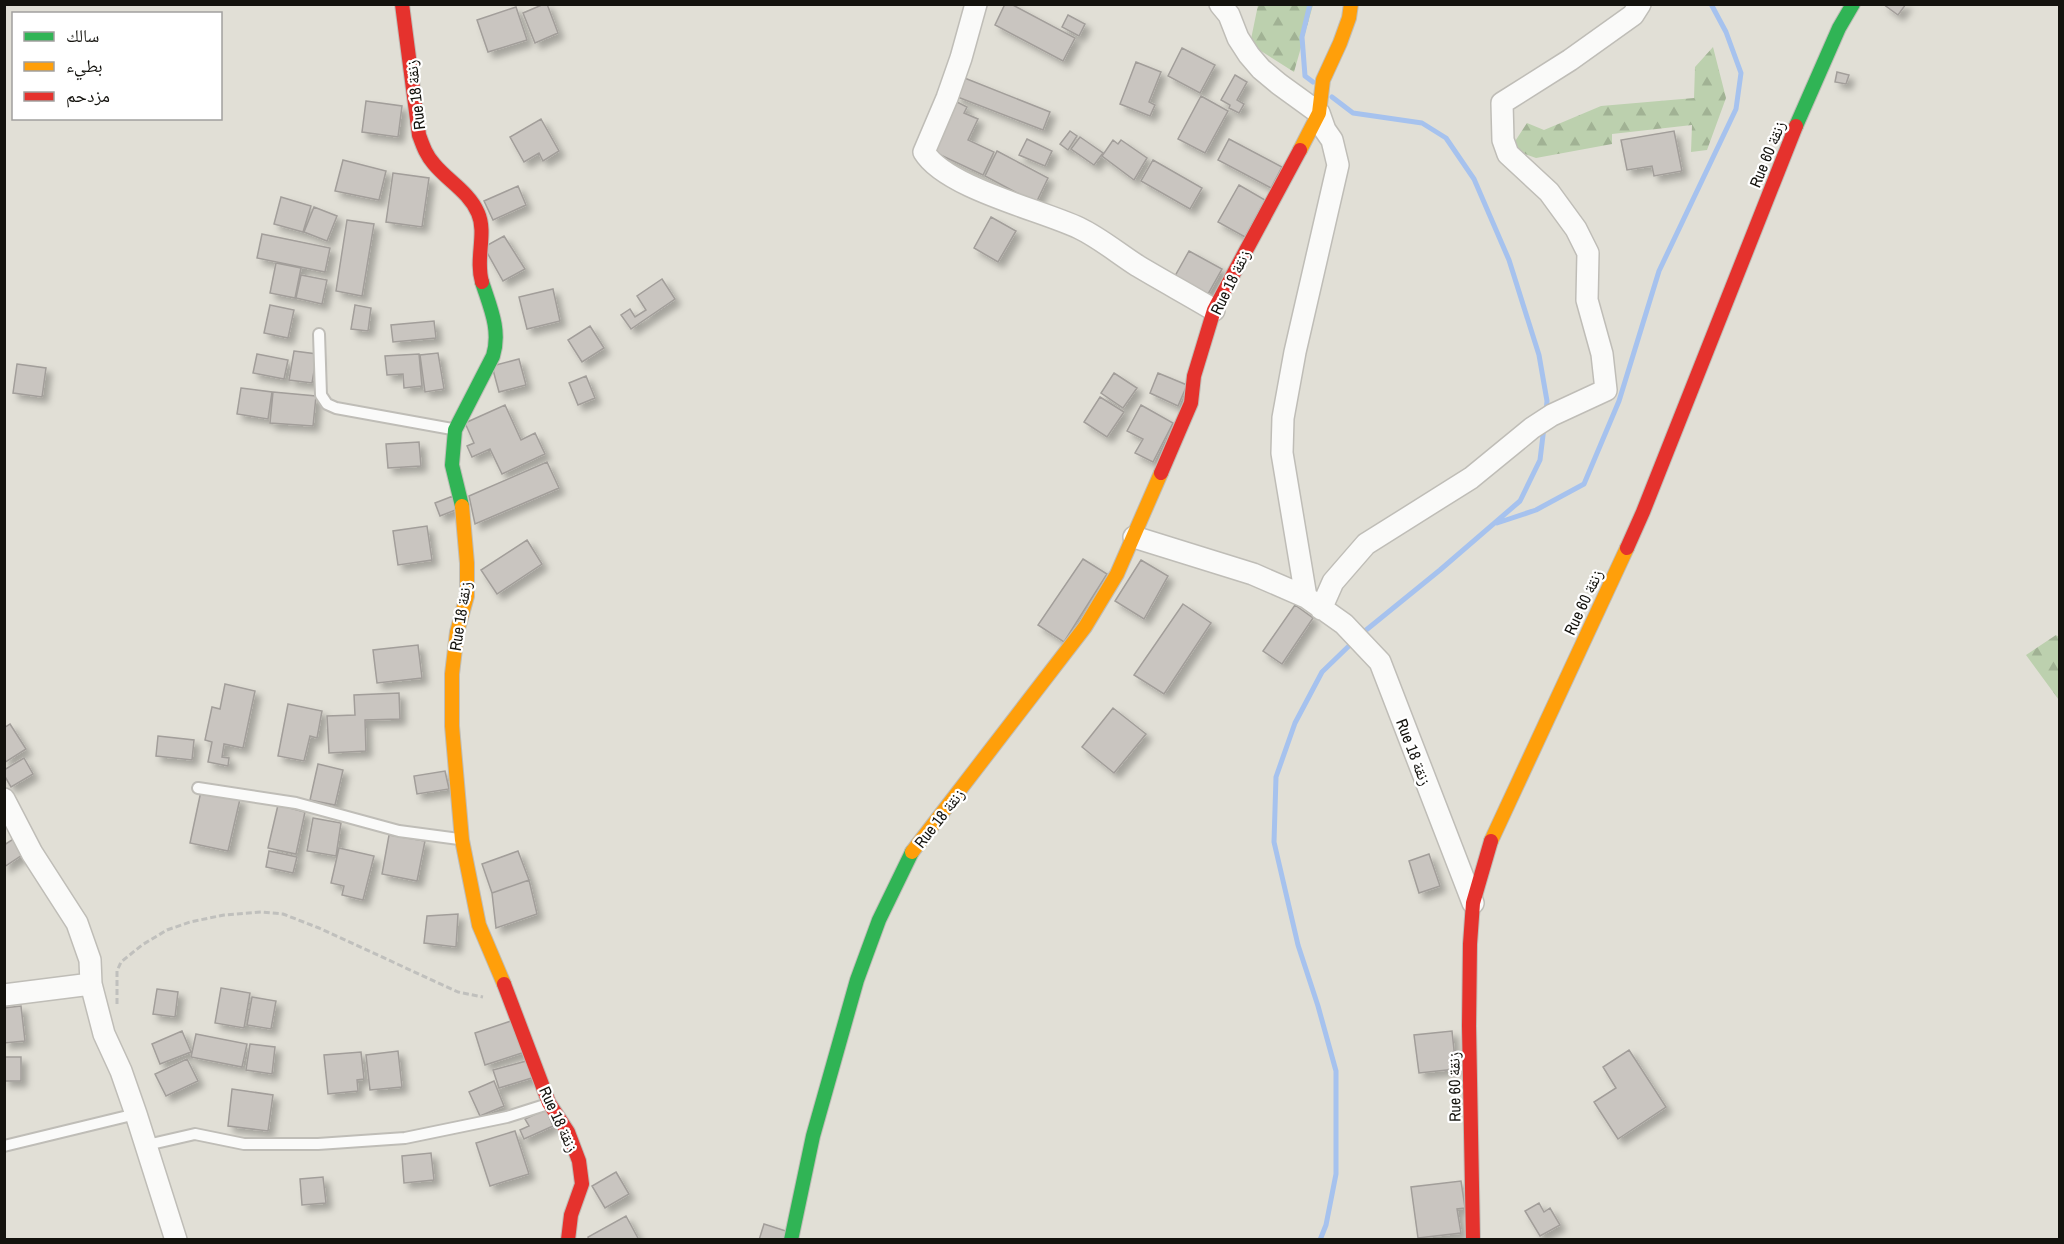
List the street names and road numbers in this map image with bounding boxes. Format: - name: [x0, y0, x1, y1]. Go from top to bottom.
- street label: Rue 18 زنقة: [400, 59, 430, 131]
- street label: Rue 60 زنقة: [1744, 117, 1790, 191]
- street label: Rue 18 زنقة: [1205, 246, 1255, 318]
- street label: Rue 60 زنقة: [1558, 566, 1608, 638]
- street label: Rue 18 زنقة: [444, 580, 476, 652]
- street label: Rue 18 زنقة: [1391, 715, 1437, 789]
- street label: Rue 18 زنقة: [909, 784, 969, 852]
- street label: Rue 60 زنقة: [1442, 1052, 1466, 1122]
- street label: Rue 18 زنقة: [534, 1083, 584, 1155]

